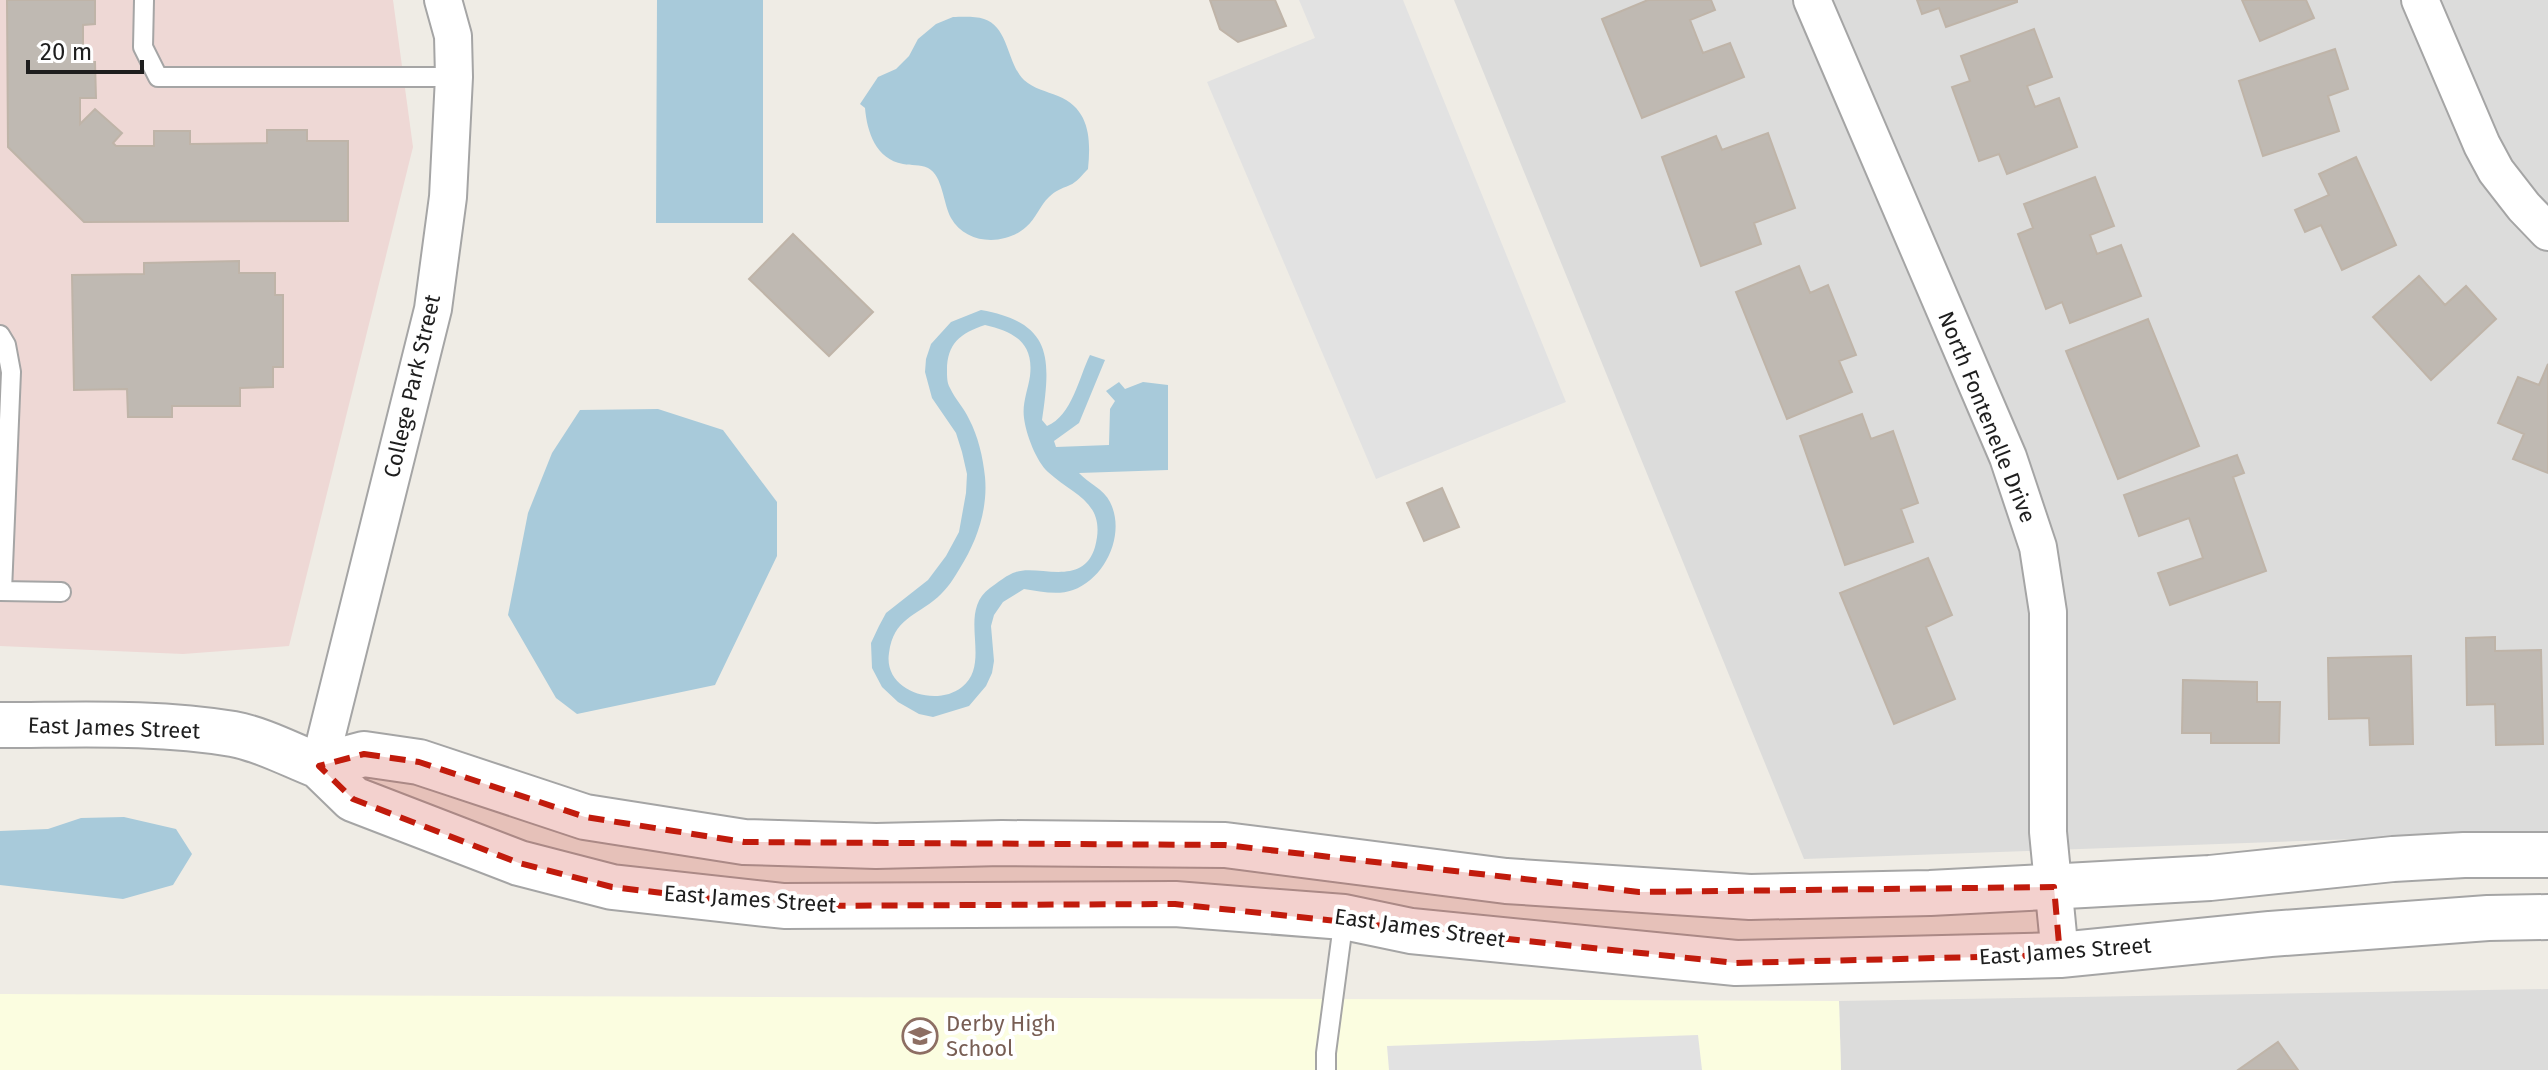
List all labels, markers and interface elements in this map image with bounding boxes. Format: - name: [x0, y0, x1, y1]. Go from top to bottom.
- scale bar: [28, 24, 142, 74]
- text: 20 m: [40, 38, 92, 66]
- street label: College Park Street: [378, 292, 446, 480]
- street label: North Fontenelle Drive: [1932, 307, 2042, 527]
- street label: East James Street: [27, 711, 201, 745]
- street label: East James Street: [663, 880, 837, 918]
- street label: East James Street: [1333, 903, 1507, 953]
- street label: East James Street: [1978, 932, 2152, 970]
- place label: Derby High School: [946, 1010, 1056, 1062]
- school or university icon: Derby High School: [901, 1017, 939, 1055]

